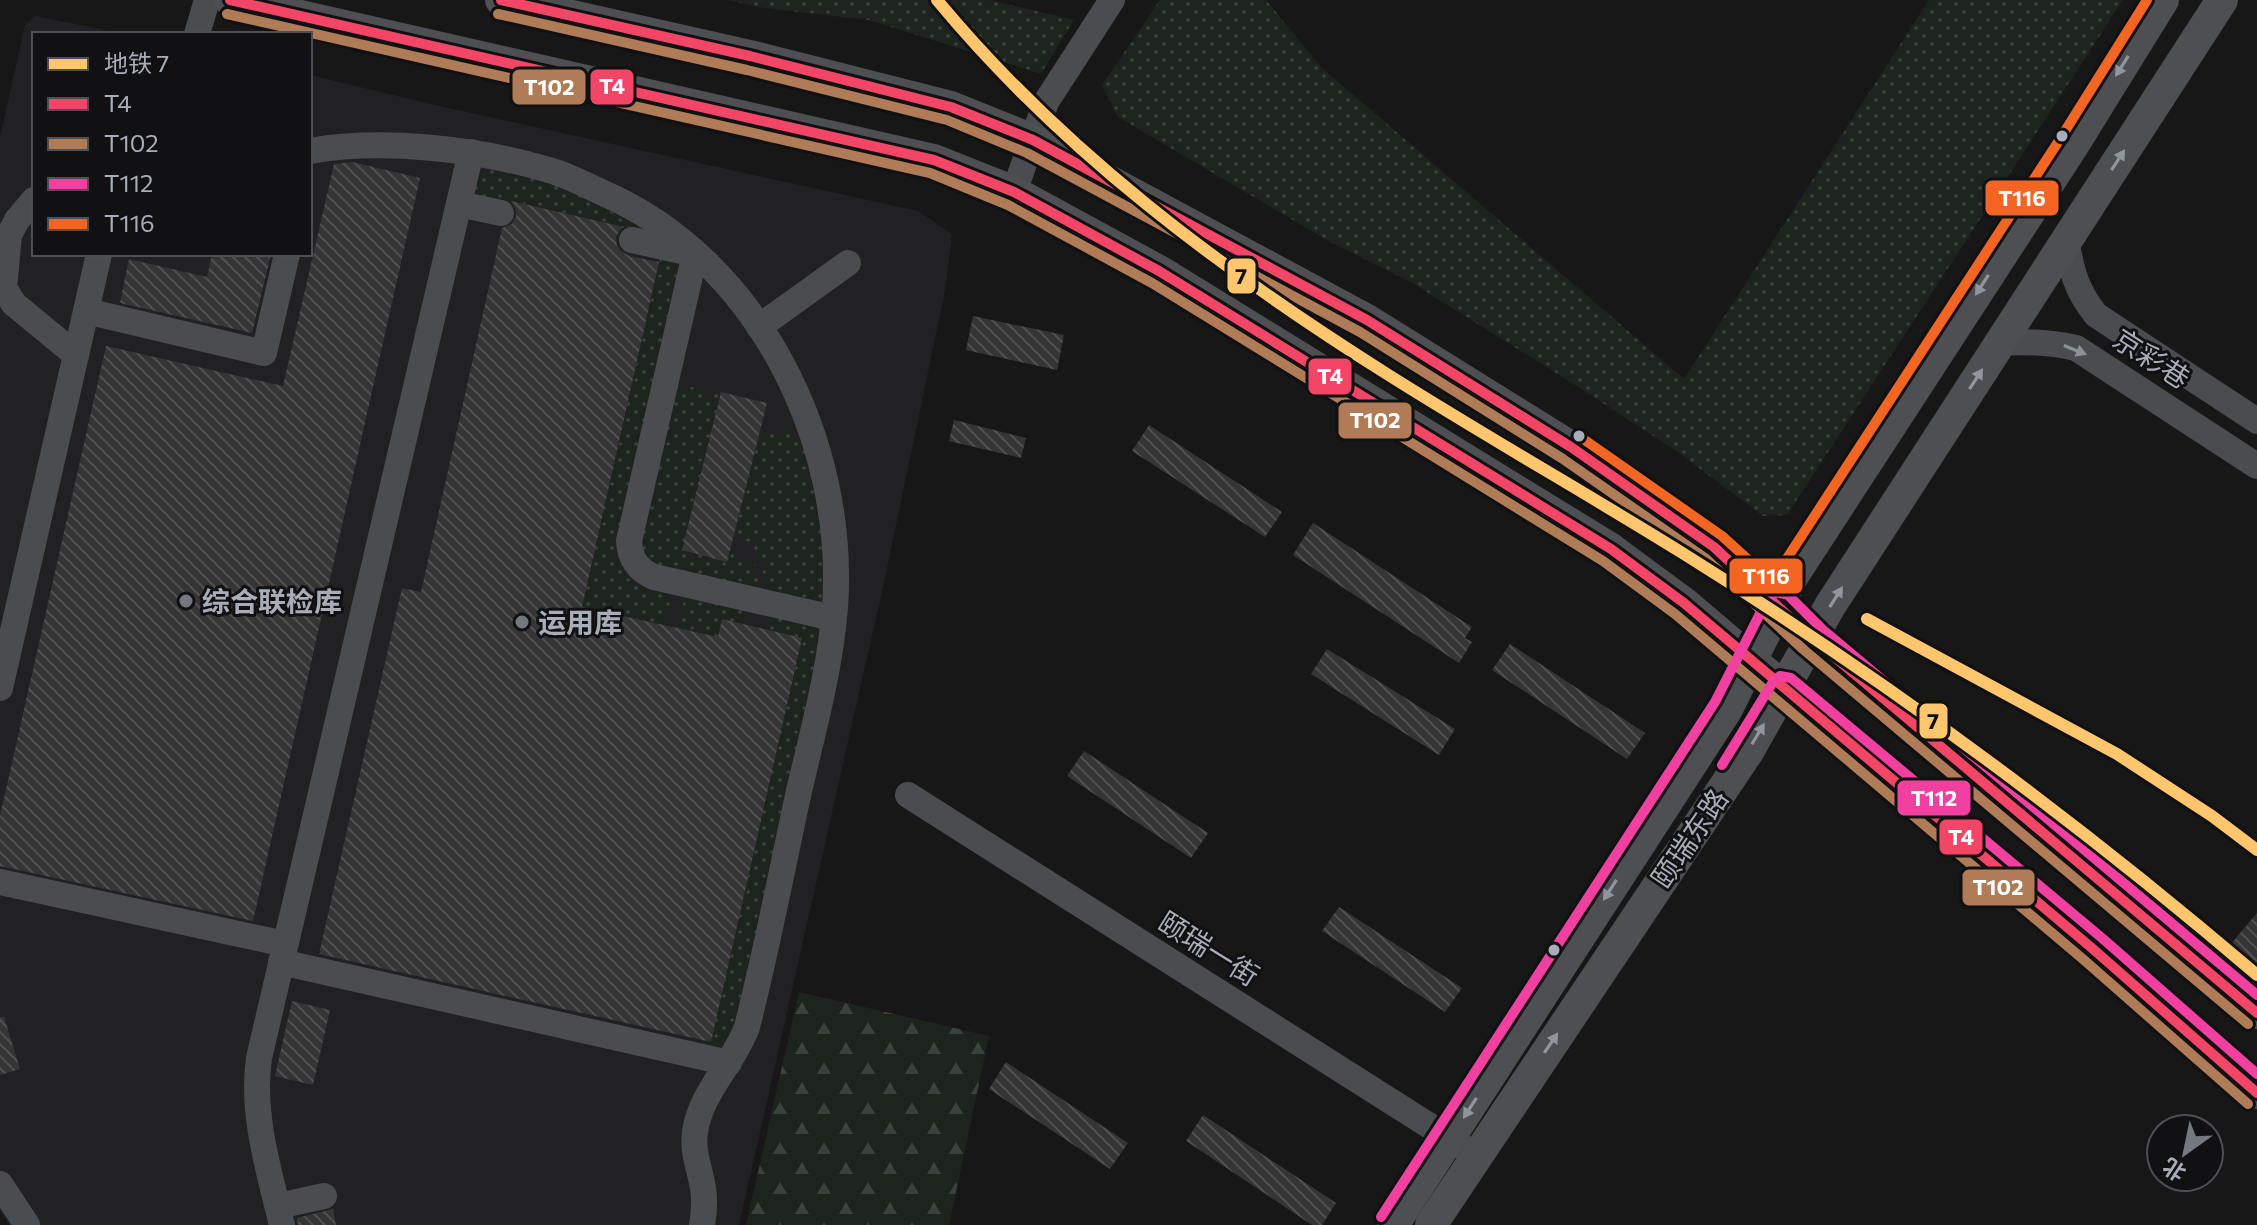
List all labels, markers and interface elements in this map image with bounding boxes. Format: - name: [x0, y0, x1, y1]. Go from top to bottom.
- legend: [32, 32, 312, 256]
- text: 地铁 7: [104, 48, 169, 77]
- one-way arrow: [2116, 55, 2130, 77]
- line badge: T102: [511, 68, 587, 106]
- line badge: T4: [589, 68, 635, 106]
- text: T4: [599, 72, 625, 99]
- text: T102: [523, 73, 575, 100]
- text: T4: [104, 88, 132, 117]
- text: T102: [104, 128, 159, 157]
- unlabelled marker: [2054, 128, 2070, 144]
- one-way arrow: [2110, 150, 2125, 171]
- text: T112: [104, 168, 153, 197]
- line badge: T116: [1984, 179, 2060, 217]
- text: T116: [1998, 184, 2046, 211]
- text: T116: [104, 208, 154, 237]
- line badge: 7: [1226, 257, 1257, 295]
- text: 7: [1235, 262, 1247, 289]
- one-way arrow: [1975, 274, 1990, 296]
- street label: 京彩巷: [2108, 321, 2196, 395]
- one-way arrow: [2064, 344, 2088, 357]
- line badge: T4: [1307, 357, 1353, 396]
- text: T4: [1317, 362, 1343, 389]
- one-way arrow: [1969, 368, 1984, 389]
- line badge: T102: [1337, 401, 1413, 440]
- text: T102: [1349, 406, 1401, 433]
- unlabelled marker: [1571, 428, 1587, 444]
- line badge: T116: [1728, 557, 1804, 595]
- text: T116: [1742, 562, 1790, 589]
- place label: 综合联检库: [202, 584, 342, 618]
- one-way arrow: [1829, 586, 1843, 608]
- marker: 综合联检库: [177, 592, 195, 610]
- place label: 运用库: [538, 605, 622, 639]
- marker: 运用库: [513, 613, 531, 631]
- line badge: 7: [1918, 702, 1949, 740]
- text: 7: [1927, 707, 1939, 734]
- one-way arrow: [1751, 723, 1765, 745]
- line badge: T112: [1896, 779, 1972, 817]
- street label: 颐瑞东路: [1644, 782, 1734, 894]
- text: T112: [1911, 784, 1957, 811]
- line badge: T4: [1938, 818, 1984, 856]
- text: T4: [1948, 823, 1974, 850]
- line badge: T102: [1961, 868, 2036, 907]
- text: T102: [1972, 873, 2024, 900]
- one-way arrow: [1603, 879, 1618, 900]
- street label: 颐瑞一街: [1152, 904, 1266, 992]
- unlabelled marker: [1546, 942, 1562, 958]
- one-way arrow: [1544, 1033, 1559, 1054]
- one-way arrow: [1462, 1098, 1477, 1119]
- north arrow: [2145, 1113, 2225, 1193]
- text: 北: [2157, 1153, 2190, 1188]

